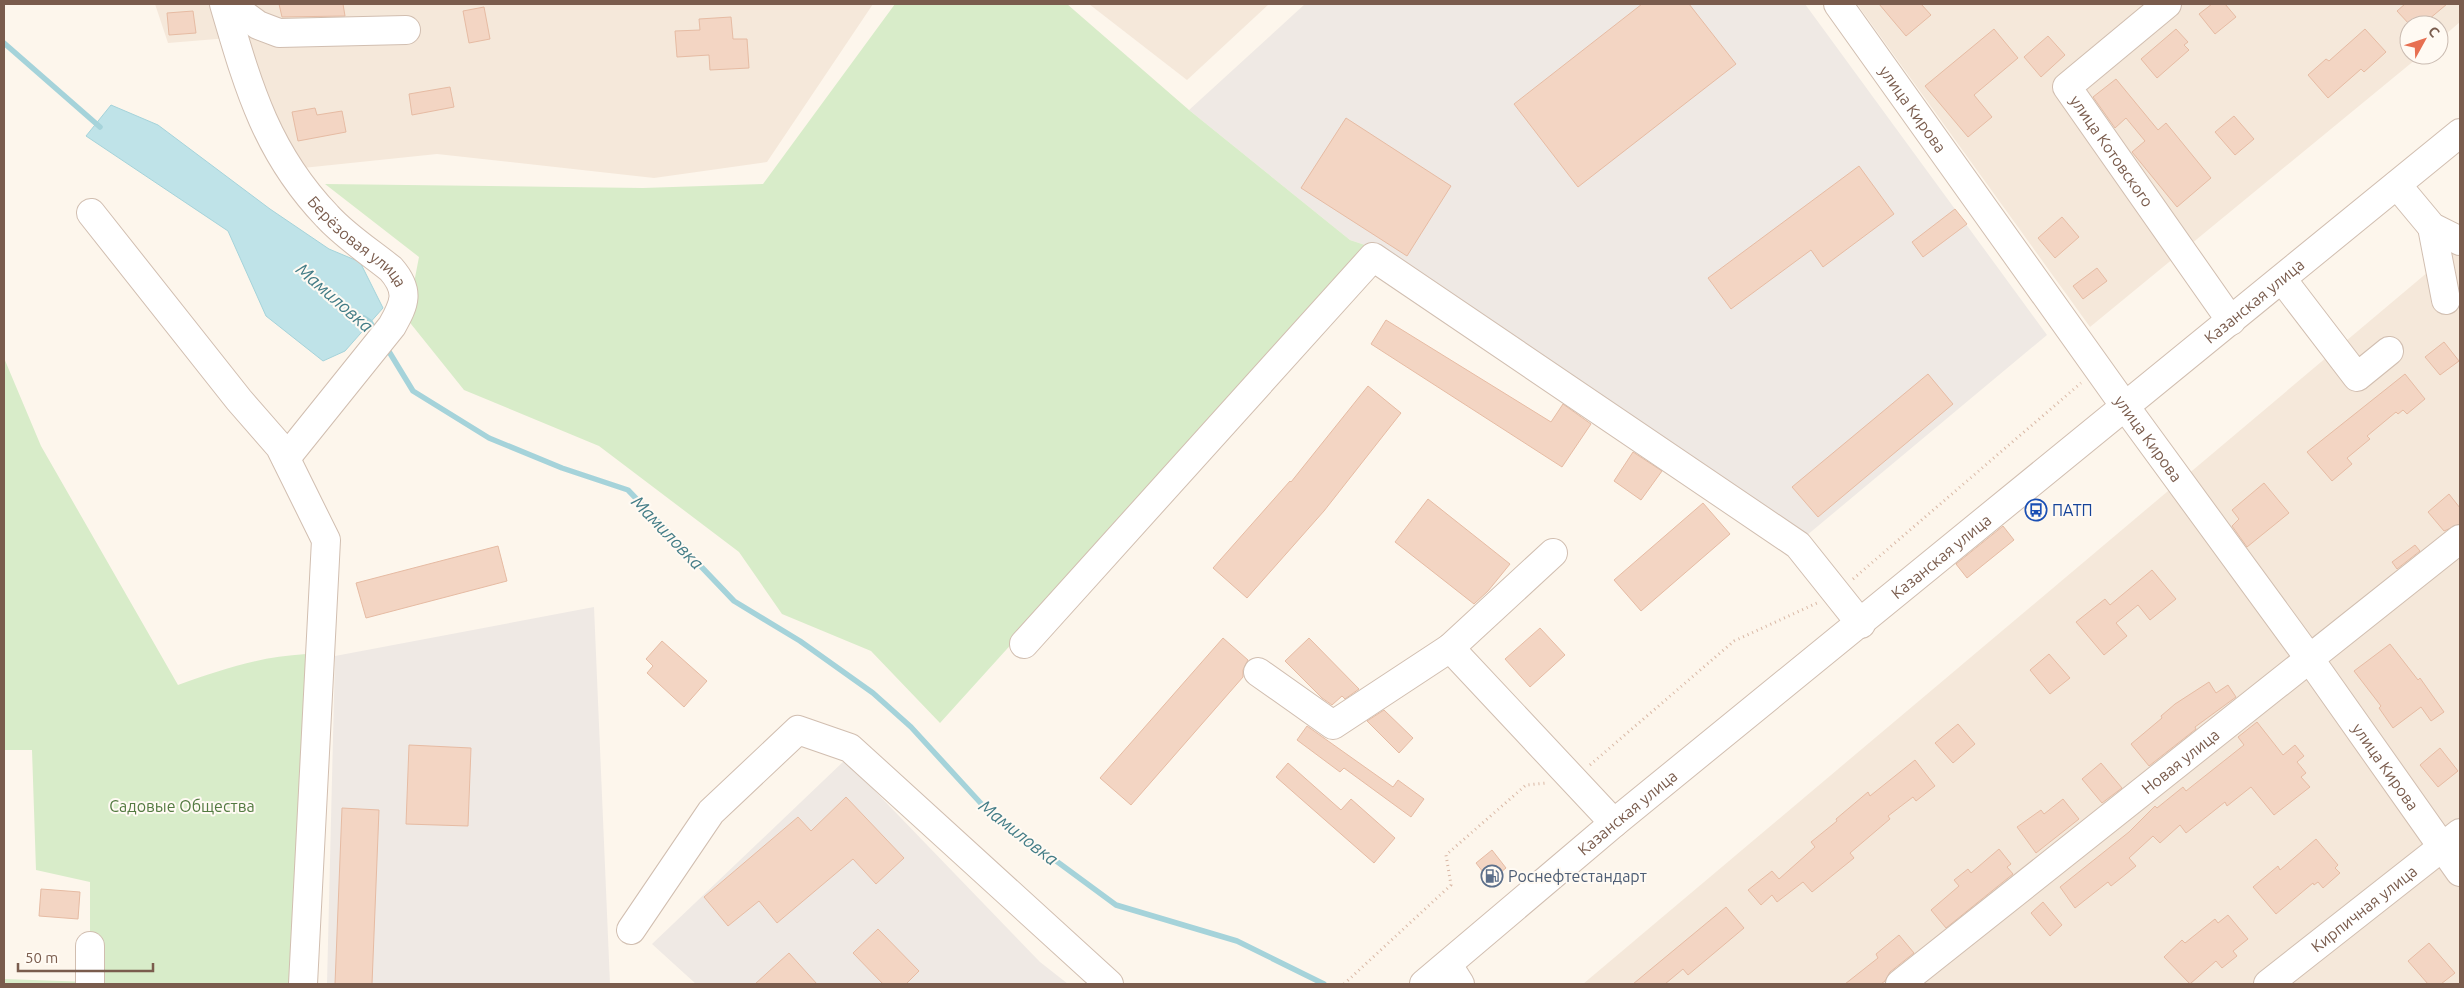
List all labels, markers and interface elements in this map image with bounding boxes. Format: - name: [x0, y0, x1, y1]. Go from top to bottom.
- north arrow: [2399, 15, 2449, 65]
- text: С: [2425, 23, 2443, 40]
- street label: улица Кирова: [1876, 62, 1950, 156]
- street label: улица Котовского: [2066, 92, 2157, 210]
- street label: Берёзовая улица: [304, 192, 410, 290]
- street label: Казанская улица: [2201, 255, 2308, 347]
- water label: Мамиловка: [293, 258, 377, 336]
- street label: улица Кирова: [2111, 392, 2186, 485]
- water label: Мамиловка: [628, 491, 708, 573]
- bus stop icon: ПАТП: [2024, 498, 2048, 522]
- place label: ПАТП: [2052, 501, 2093, 519]
- street label: Казанская улица: [1888, 510, 1994, 602]
- street label: улица Кирова: [2349, 720, 2423, 814]
- street label: Новая улица: [2138, 725, 2223, 797]
- street label: Казанская улица: [1574, 766, 1681, 859]
- water label: Мамиловка: [976, 795, 1063, 869]
- park label: Садовые Общества: [109, 797, 255, 815]
- street label: Кирпичная улица: [2307, 862, 2420, 956]
- fuel station icon: Роснефтестандарт: [1480, 864, 1504, 888]
- place label: Роснефтестандарт: [1508, 867, 1647, 885]
- scale bar: [18, 940, 152, 972]
- text: 50 m: [25, 949, 58, 966]

